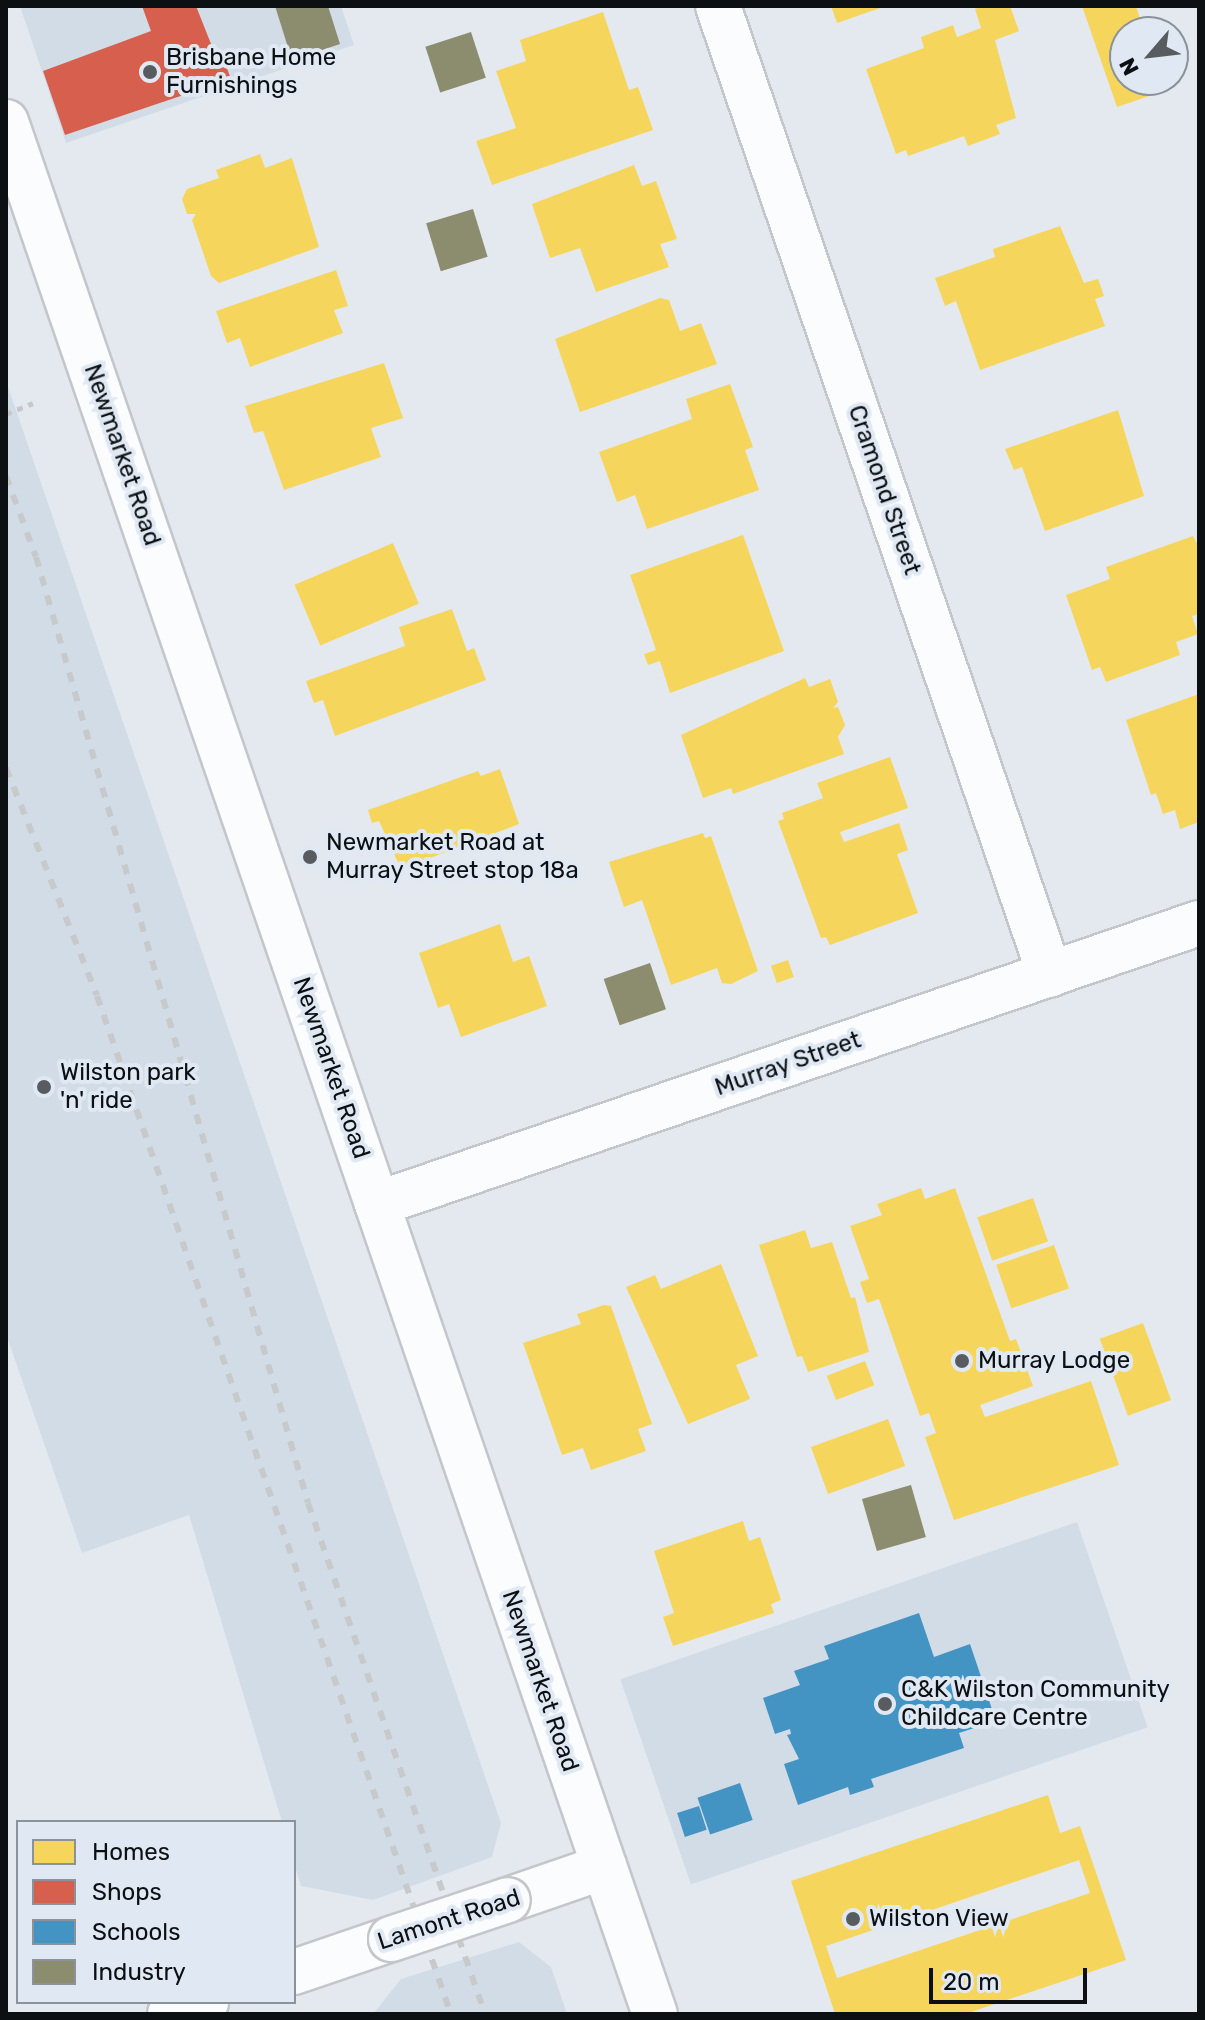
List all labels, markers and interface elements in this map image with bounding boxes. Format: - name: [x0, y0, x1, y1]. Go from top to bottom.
- north arrow: [1109, 16, 1189, 96]
- place label: Brisbane Home Furnishings: [166, 44, 336, 100]
- text: N: [1114, 53, 1145, 80]
- marker: Brisbane Home Furnishings: [141, 63, 159, 81]
- street label: Newmarket Road: [77, 360, 167, 550]
- street label: Cramond Street: [842, 401, 926, 579]
- place label: Newmarket Road at Murray Street stop 18a: [326, 829, 579, 885]
- marker: Newmarket Road at Murray Street stop 18a: [301, 848, 319, 866]
- street label: Newmarket Road: [286, 973, 376, 1163]
- street label: Murray Street: [711, 1025, 865, 1103]
- place label: Wilston park 'n' ride: [60, 1059, 196, 1115]
- marker: Wilston park 'n' ride: [35, 1078, 53, 1096]
- place label: Murray Lodge: [978, 1347, 1131, 1375]
- marker: Murray Lodge: [953, 1352, 971, 1370]
- street label: Newmarket Road: [495, 1586, 585, 1776]
- place label: C&K Wilston Community Childcare Centre: [901, 1676, 1170, 1732]
- marker: C&K Wilston Community Childcare Centre: [876, 1695, 894, 1713]
- legend: [16, 1820, 296, 2004]
- text: Homes: [92, 1838, 170, 1866]
- text: Shops: [92, 1878, 162, 1906]
- street label: Lamont Road: [374, 1883, 524, 1957]
- place label: Wilston View: [869, 1905, 1009, 1933]
- marker: Wilston View: [844, 1910, 862, 1928]
- text: Schools: [92, 1918, 180, 1946]
- scale bar: [933, 1952, 1091, 2002]
- text: Industry: [92, 1958, 186, 1986]
- text: 20 m: [943, 1968, 1000, 1996]

